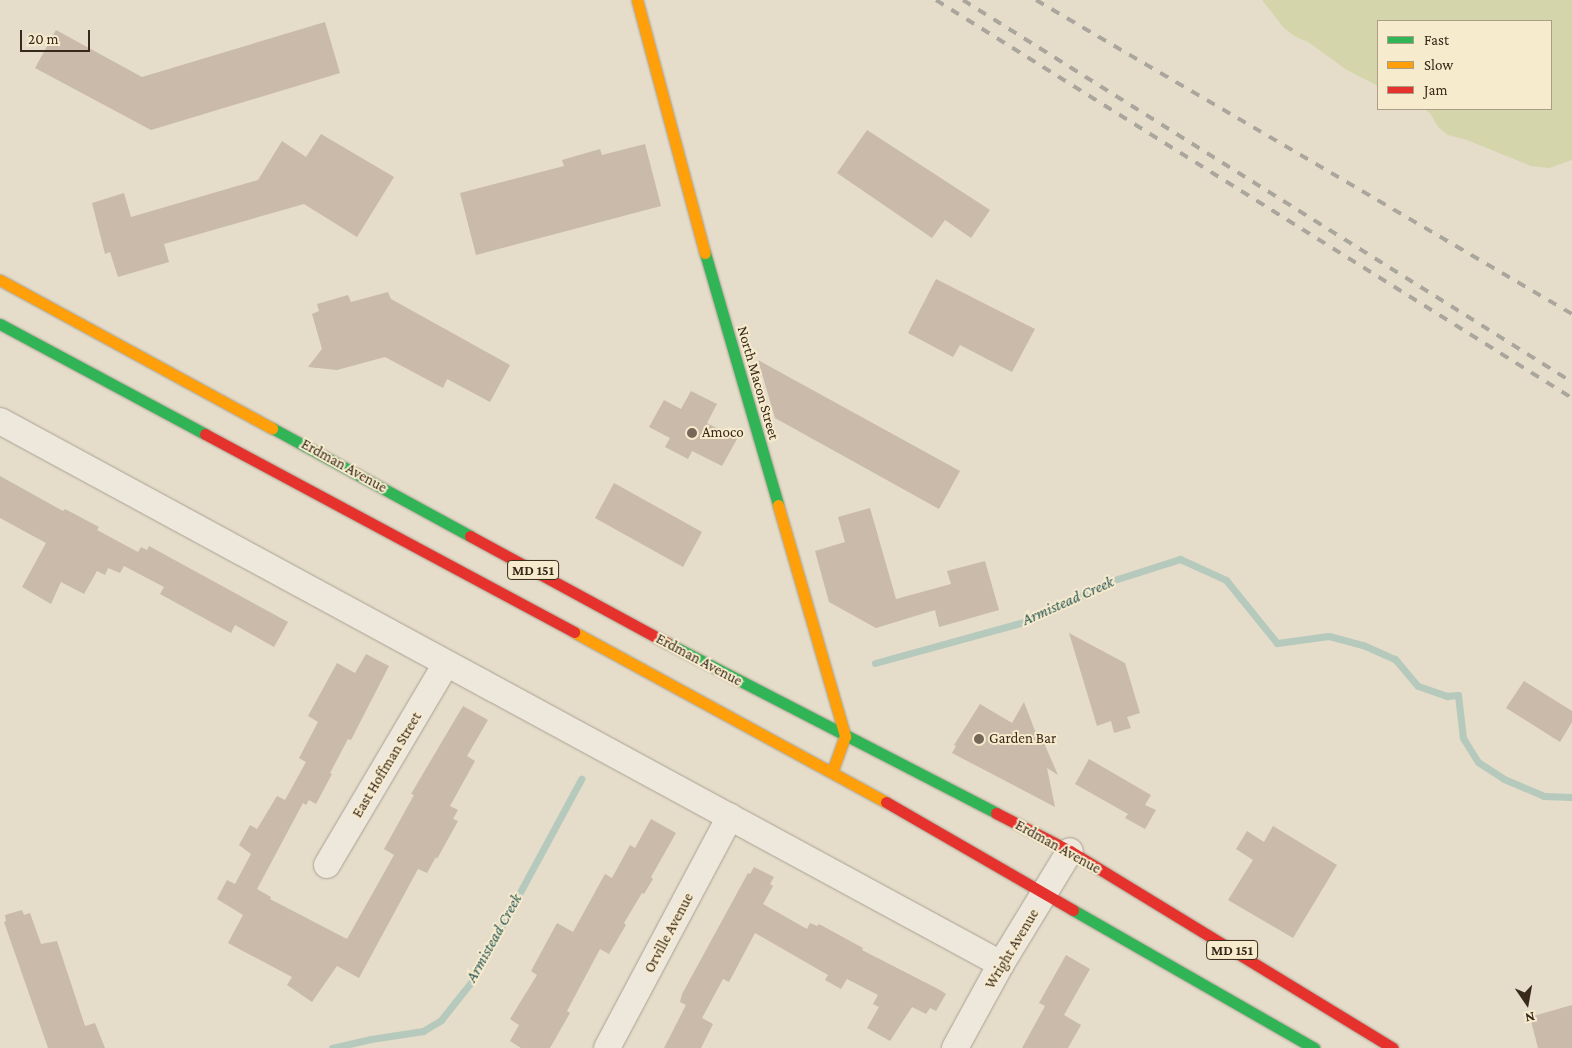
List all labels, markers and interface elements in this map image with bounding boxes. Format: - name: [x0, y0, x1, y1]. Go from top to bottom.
- scale bar: [22, 20, 92, 52]
- legend: [1377, 20, 1552, 110]
- text: 20 m: [28, 31, 59, 47]
- text: Fast: [1424, 32, 1449, 48]
- text: Slow: [1424, 57, 1453, 73]
- text: Jam: [1424, 82, 1447, 98]
- street label: North Macon Street: [733, 324, 783, 442]
- place label: Amoco: [702, 424, 744, 442]
- marker: Amoco: [686, 427, 698, 439]
- street label: Erdman Avenue: [298, 435, 390, 497]
- road number: MD 151: [507, 558, 559, 582]
- water label: Armistead Creek: [1019, 572, 1117, 630]
- street label: Erdman Avenue: [653, 630, 745, 690]
- street label: East Hoffman Street: [348, 709, 426, 821]
- place label: Garden Bar: [989, 730, 1056, 748]
- marker: Garden Bar: [973, 733, 985, 745]
- street label: Erdman Avenue: [1012, 816, 1104, 878]
- water label: Armistead Creek: [462, 890, 526, 986]
- street label: Orville Avenue: [640, 890, 698, 976]
- street label: Wright Avenue: [981, 906, 1043, 992]
- road number: MD 151: [1206, 938, 1258, 962]
- north arrow: [1502, 978, 1552, 1028]
- text: N: [1524, 1009, 1536, 1026]

